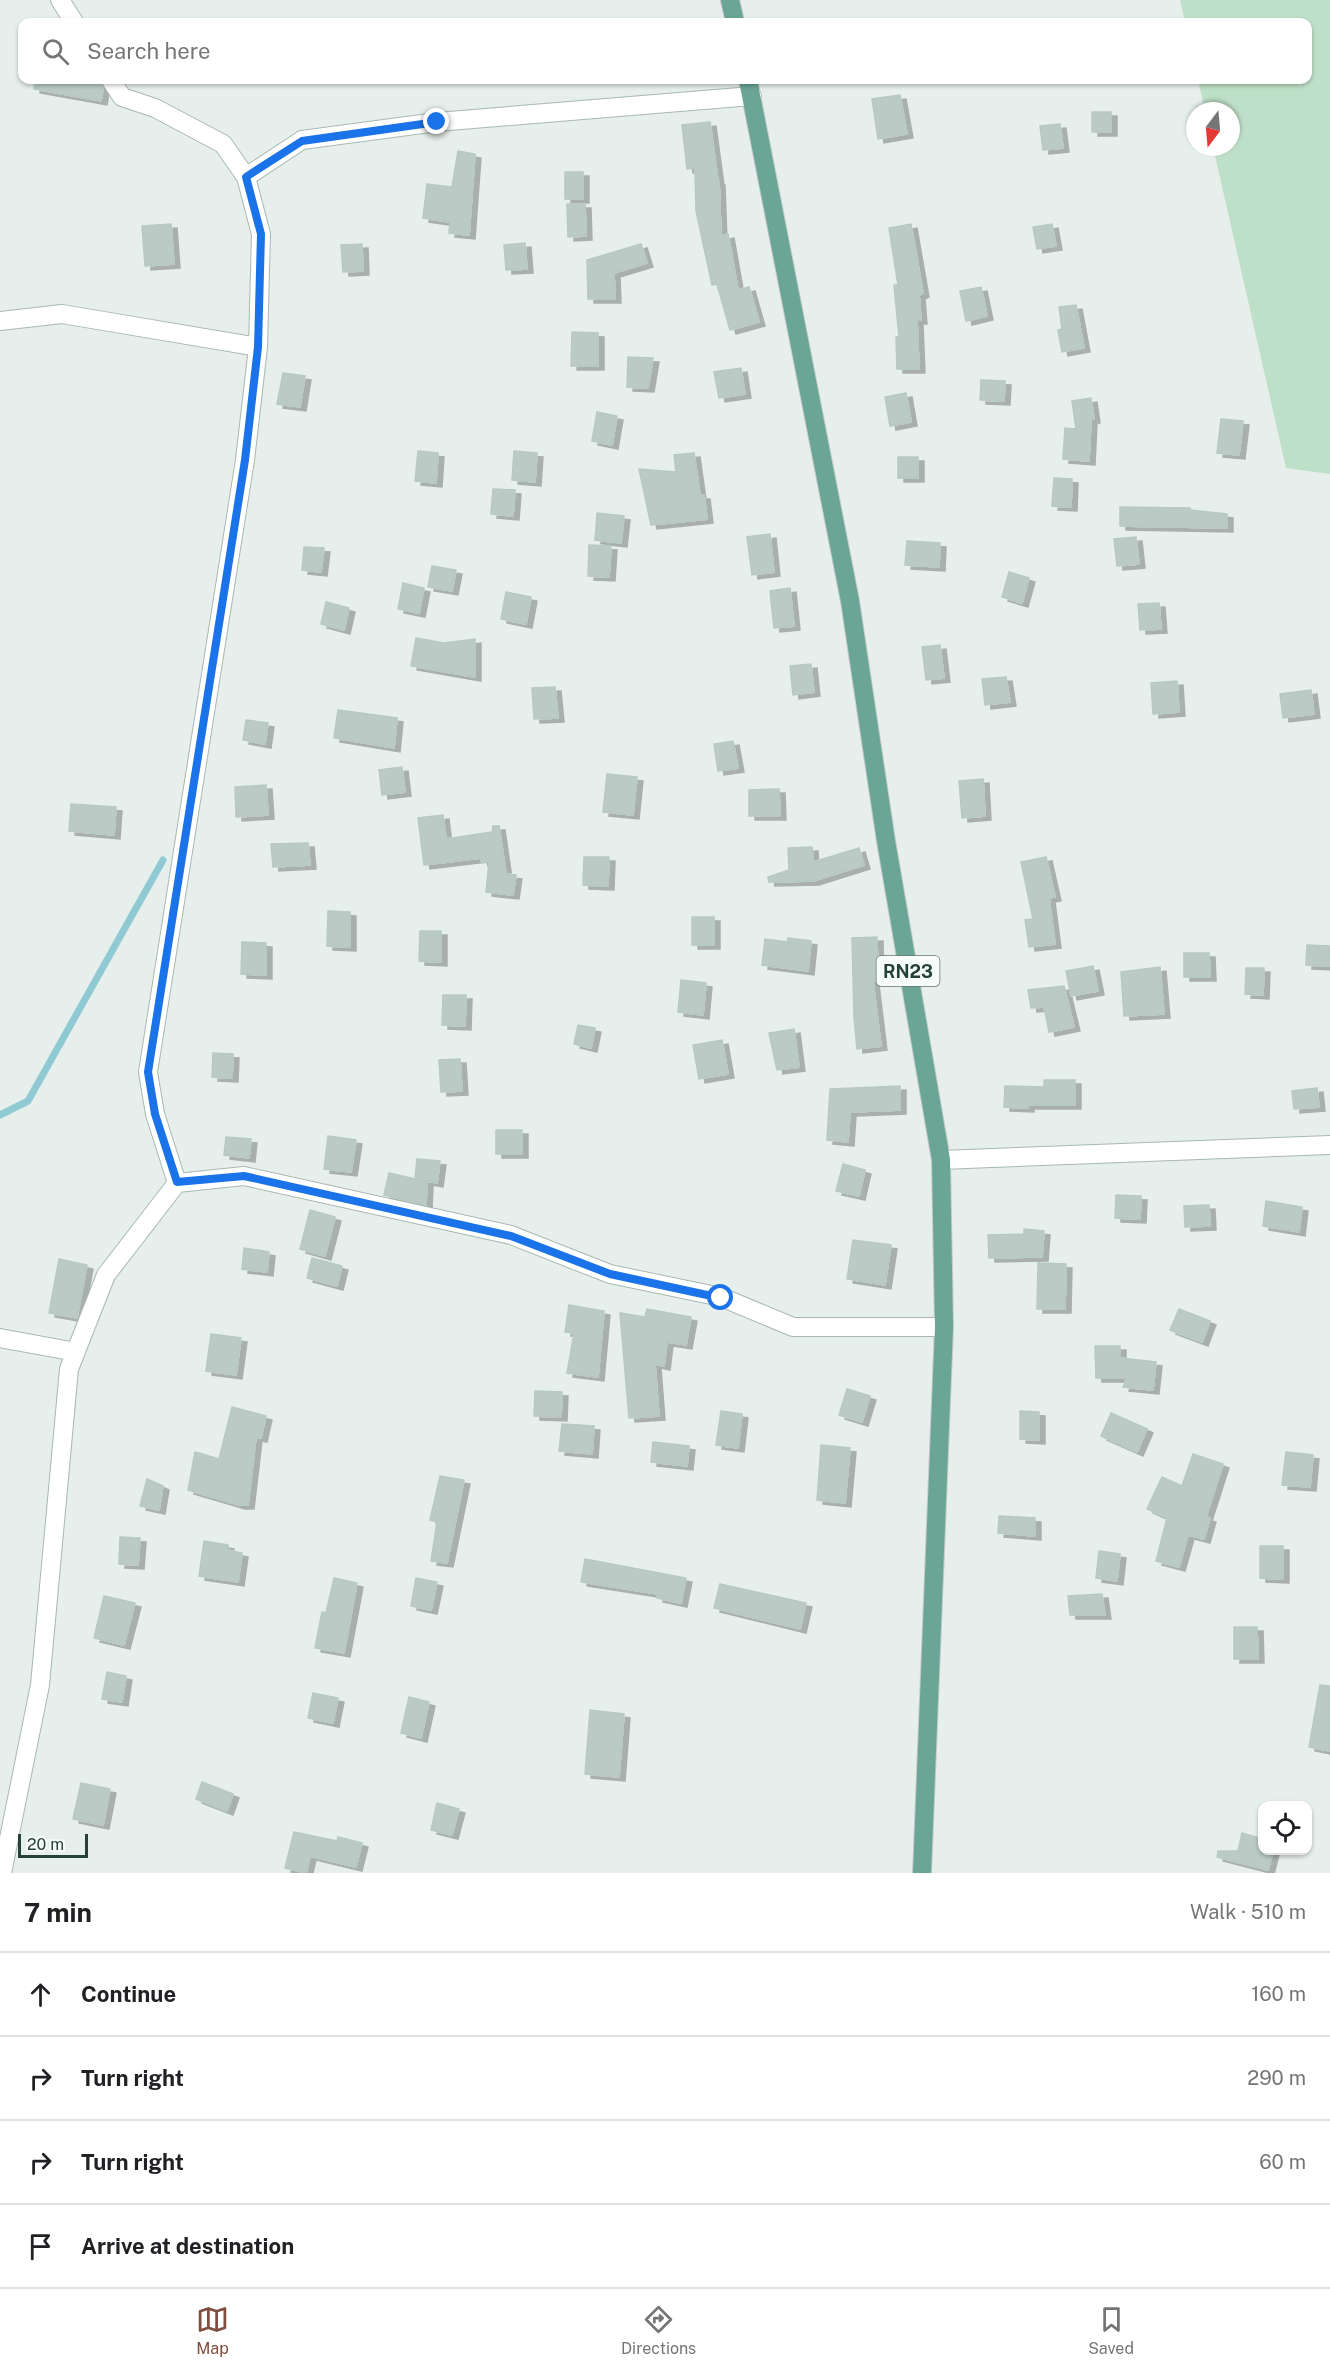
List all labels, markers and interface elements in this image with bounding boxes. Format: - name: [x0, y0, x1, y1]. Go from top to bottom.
- search box: [18, 18, 1312, 84]
- icon: search: [39, 35, 72, 68]
- text: Search here: [87, 38, 211, 64]
- north arrow: [1186, 102, 1240, 156]
- route end: [423, 108, 449, 134]
- road number: RN23: [876, 956, 940, 986]
- route start: [707, 1284, 733, 1310]
- map controls: [1258, 1801, 1312, 1855]
- button: locate: [1258, 1801, 1312, 1855]
- scale bar: [18, 1831, 88, 1858]
- text: 20 m: [27, 1835, 64, 1854]
- text: 7 min: [24, 1897, 92, 1928]
- text: Walk · 510 m: [1190, 1900, 1306, 1924]
- icon: ahead: [24, 1978, 57, 2011]
- text: Continue: [81, 1981, 176, 2007]
- text: 160 m: [1251, 1982, 1306, 2006]
- icon: right: [24, 2062, 57, 2095]
- text: Turn right: [81, 2065, 184, 2091]
- text: 290 m: [1247, 2066, 1306, 2090]
- icon: right: [24, 2146, 57, 2179]
- text: Turn right: [81, 2149, 184, 2175]
- text: 60 m: [1259, 2150, 1306, 2174]
- icon: arrive: [24, 2230, 57, 2263]
- text: Arrive at destination: [81, 2233, 294, 2259]
- tab: Map: [196, 2303, 229, 2358]
- tab: Directions: [621, 2303, 696, 2358]
- tab: Saved: [1088, 2303, 1134, 2358]

